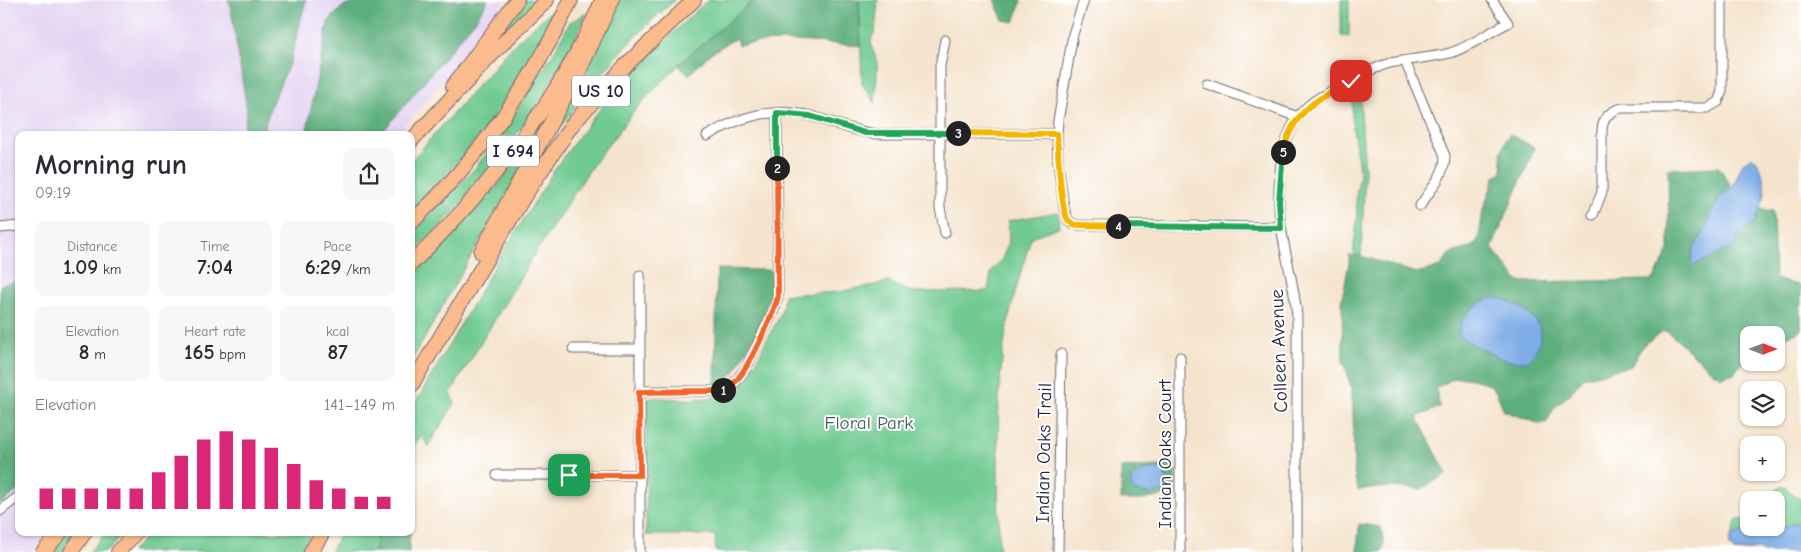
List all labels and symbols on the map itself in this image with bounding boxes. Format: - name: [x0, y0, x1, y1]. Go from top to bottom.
- pin: [1330, 60, 1372, 102]
- road number: US 10: [572, 76, 630, 106]
- pin: 3: [946, 120, 970, 146]
- road number: I 694: [487, 136, 539, 166]
- pin: 5: [1270, 140, 1296, 164]
- pin: 2: [764, 156, 790, 180]
- pin: 4: [1106, 214, 1130, 238]
- street label: Colleen Avenue: [1266, 289, 1292, 413]
- north arrow: [1740, 326, 1785, 371]
- pin: 1: [710, 378, 736, 402]
- street label: Indian Oaks Court: [1154, 379, 1176, 528]
- street label: Indian Oaks Trail: [1032, 383, 1056, 523]
- park label: Floral Park: [824, 412, 914, 434]
- pin: [548, 454, 590, 496]

